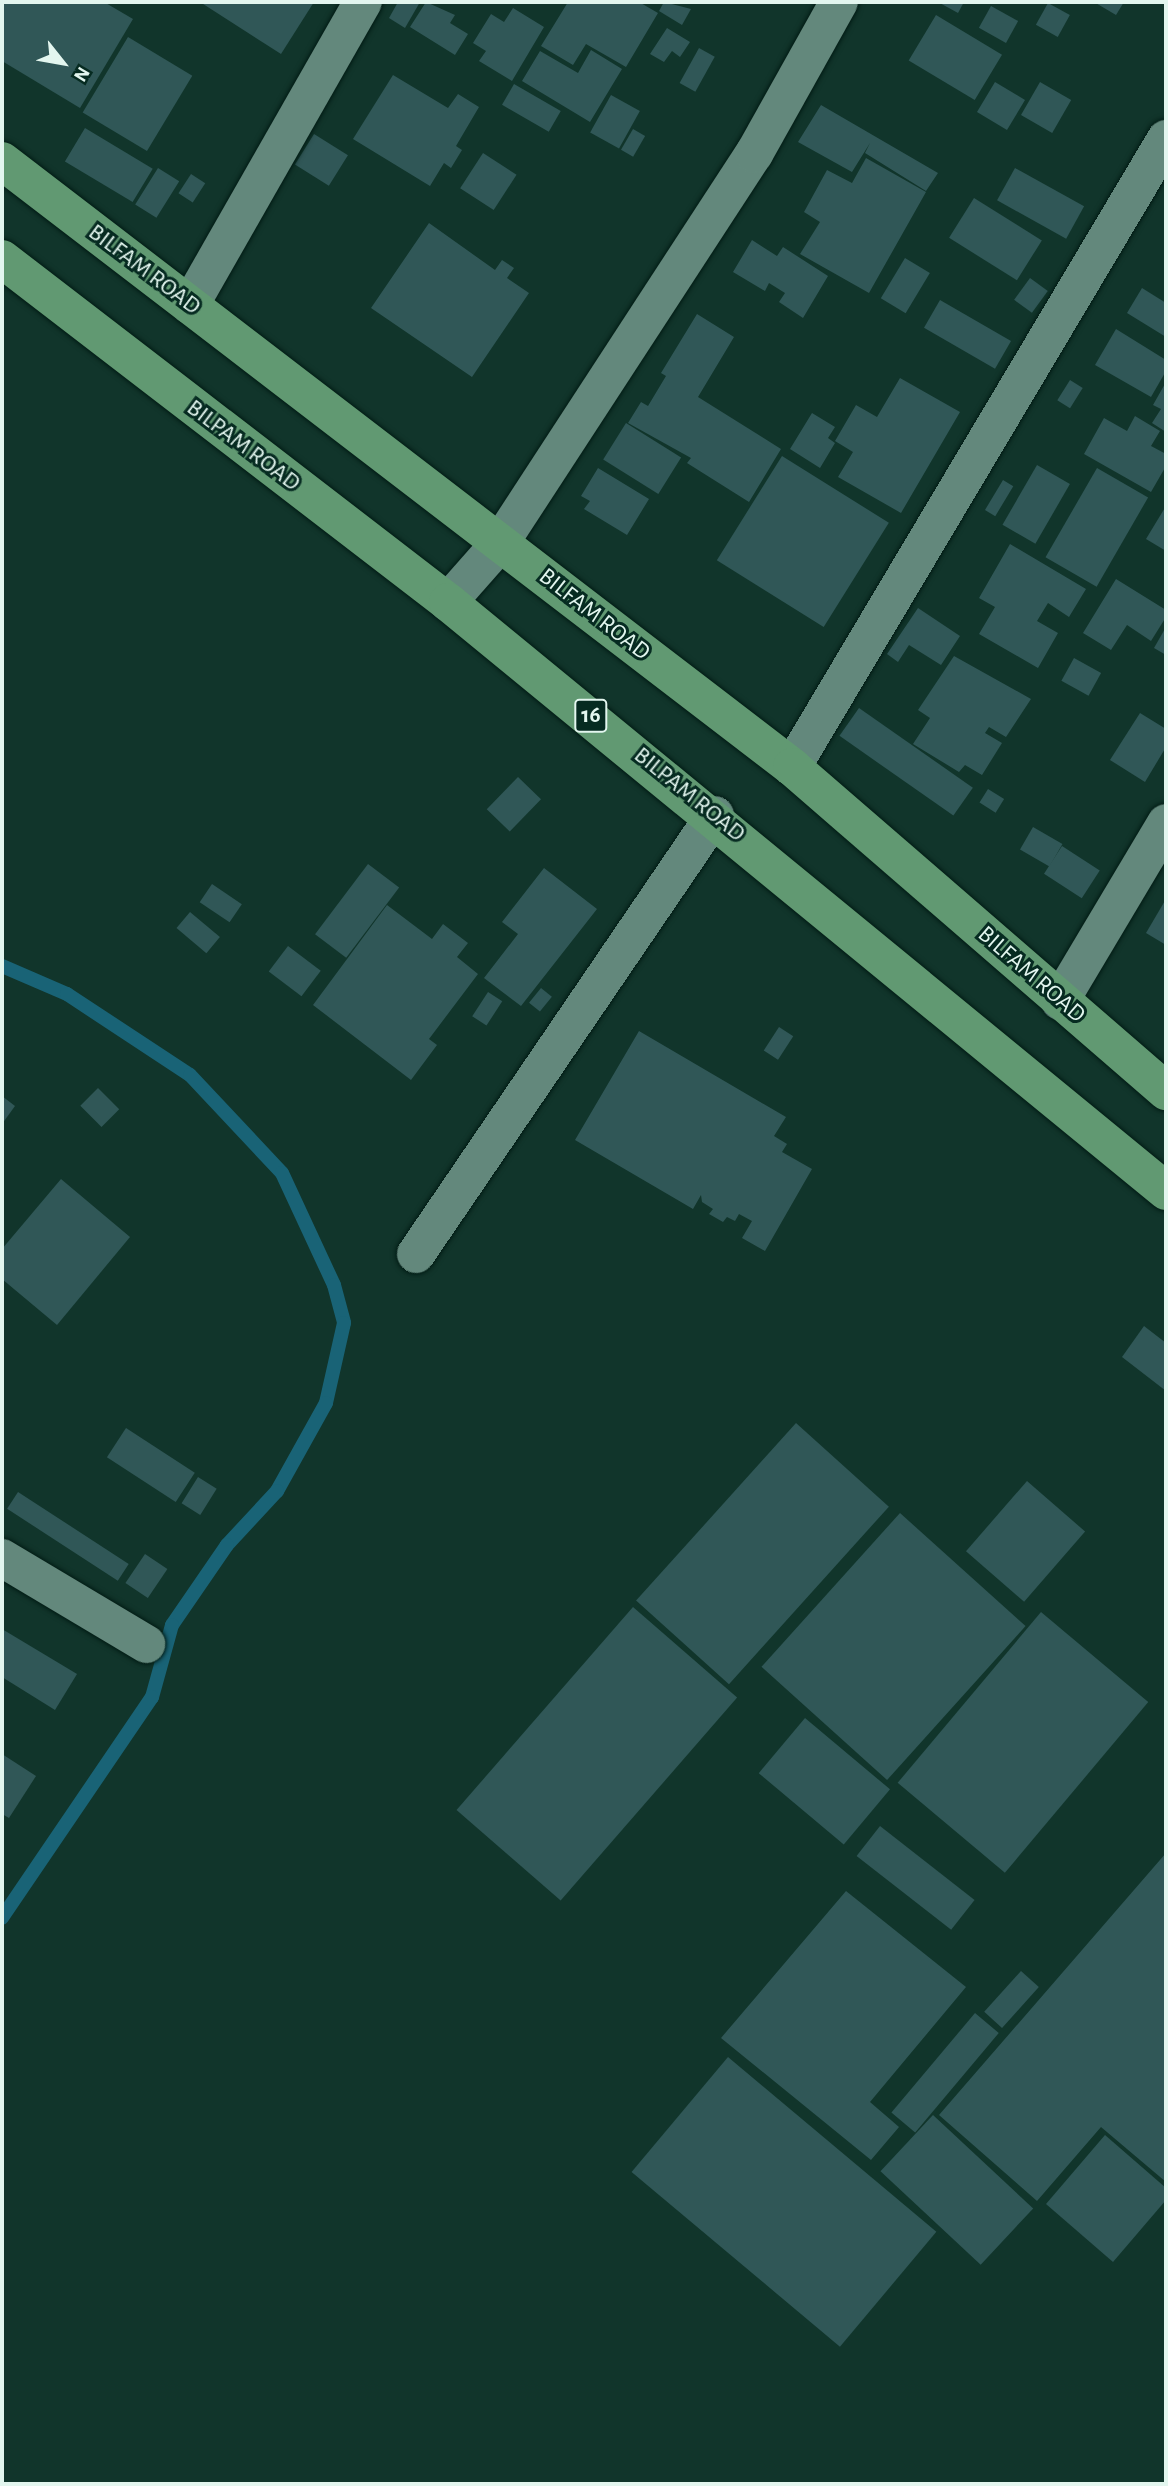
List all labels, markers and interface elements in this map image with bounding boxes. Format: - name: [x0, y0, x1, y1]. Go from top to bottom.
- north arrow: [28, 28, 98, 98]
- text: N: [70, 64, 93, 85]
- street label: BILFAM ROAD: [82, 218, 206, 322]
- street label: BILPAM ROAD: [181, 394, 305, 498]
- street label: BILFAM ROAD: [533, 563, 655, 667]
- road number: 16: [574, 696, 608, 736]
- street label: BILPAM ROAD: [628, 741, 750, 849]
- street label: BILFAM ROAD: [971, 920, 1091, 1030]

